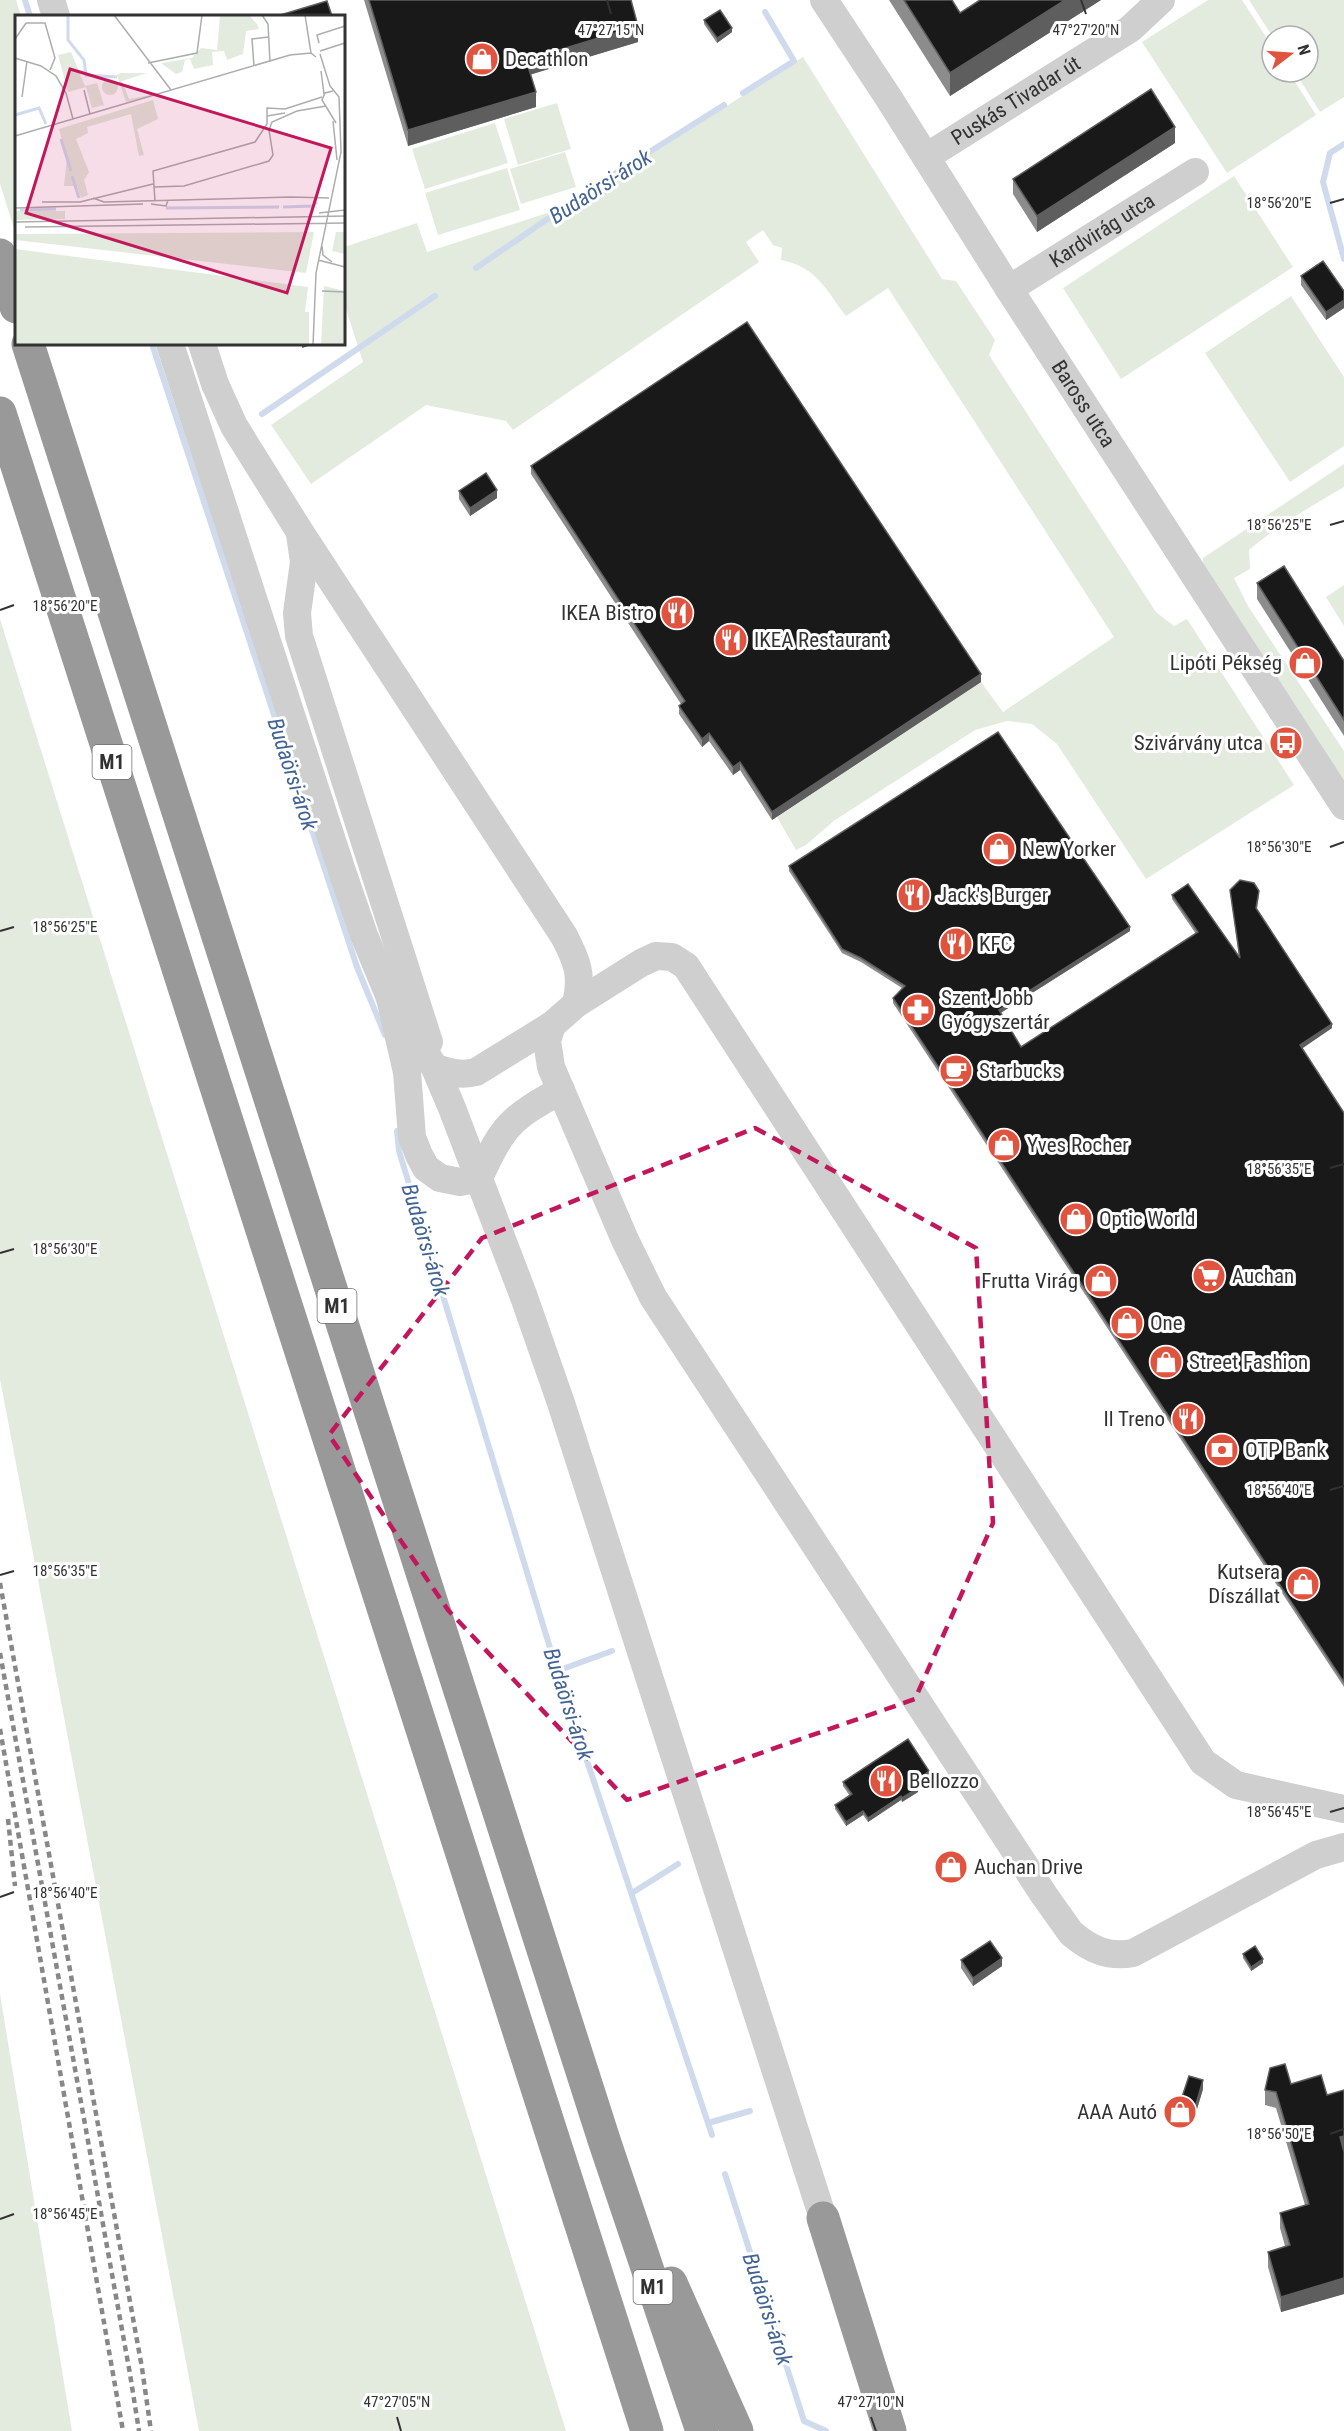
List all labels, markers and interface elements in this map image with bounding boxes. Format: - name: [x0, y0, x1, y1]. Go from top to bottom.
- inset map: [15, 15, 345, 345]
- text: 47°27'15"N: [578, 21, 644, 39]
- text: 47°27'20"N: [1053, 21, 1119, 39]
- north arrow: [1260, 24, 1320, 84]
- shop icon: Decathlon: [464, 41, 500, 77]
- text: N: [1293, 42, 1314, 57]
- place label: Decathlon: [505, 47, 588, 71]
- street label: Puskás Tivadar út: [947, 51, 1085, 150]
- water label: Budaörsi-árok: [545, 144, 656, 229]
- street label: Kardvirág utca: [1045, 188, 1159, 272]
- text: 18°56'20"E: [1247, 194, 1311, 212]
- street label: Baross utca: [1047, 356, 1120, 452]
- text: 18°56'25"E: [1247, 516, 1311, 534]
- restaurant icon: IKEA Bistro: [659, 595, 695, 631]
- text: 18°56'20"E: [33, 597, 97, 615]
- place label: IKEA Bistro: [561, 601, 654, 625]
- restaurant icon: IKEA Restaurant: [713, 622, 749, 658]
- place label: IKEA Restaurant: [754, 628, 888, 652]
- shop icon: Lipóti Pékség: [1287, 645, 1323, 681]
- place label: Lipóti Pékség: [1170, 651, 1282, 675]
- water label: Budaörsi-árok: [263, 715, 323, 834]
- bus stop icon: Szivárvány utca: [1268, 725, 1304, 761]
- place label: Szivárvány utca: [1134, 731, 1263, 755]
- road number: M1: [92, 745, 132, 779]
- shop icon: New Yorker: [981, 831, 1017, 867]
- place label: New Yorker: [1022, 837, 1116, 861]
- text: 18°56'30"E: [1247, 838, 1311, 856]
- restaurant icon: Jack's Burger: [896, 877, 932, 913]
- place label: Jack's Burger: [937, 883, 1048, 907]
- text: 18°56'25"E: [33, 918, 97, 936]
- restaurant icon: KFC: [938, 926, 974, 962]
- place label: KFC: [979, 932, 1012, 956]
- place label: Szent Jobb Gyógyszertár: [941, 986, 1050, 1034]
- pharmacy icon: Szent Jobb Gyógyszertár: [900, 992, 936, 1028]
- cafe icon: Starbucks: [938, 1053, 974, 1089]
- place label: Starbucks: [979, 1059, 1062, 1083]
- shop icon: Yves Rocher: [986, 1127, 1022, 1163]
- place label: Yves Rocher: [1027, 1133, 1129, 1157]
- text: 18°56'35"E: [1247, 1160, 1311, 1178]
- water label: Budaörsi-árok: [397, 1181, 455, 1300]
- shop icon: Optic World: [1058, 1201, 1094, 1237]
- place label: Optic World: [1099, 1207, 1195, 1231]
- text: 18°56'30"E: [33, 1240, 97, 1258]
- supermarket icon: Auchan: [1191, 1258, 1227, 1294]
- shop icon: Frutta Virág: [1083, 1263, 1119, 1299]
- place label: Auchan: [1232, 1264, 1294, 1288]
- place label: Frutta Virág: [981, 1269, 1078, 1293]
- road number: M1: [318, 1289, 356, 1323]
- shop icon: One: [1109, 1305, 1145, 1341]
- place label: One: [1150, 1311, 1183, 1335]
- shop icon: Street Fashion: [1148, 1344, 1184, 1380]
- place label: Street Fashion: [1189, 1350, 1308, 1374]
- restaurant icon: Il Treno: [1170, 1401, 1206, 1437]
- place label: Il Treno: [1104, 1407, 1165, 1431]
- bank icon: OTP Bank: [1204, 1432, 1240, 1468]
- place label: OTP Bank: [1245, 1438, 1326, 1462]
- text: 18°56'40"E: [1247, 1481, 1311, 1499]
- place label: Kutsera Díszállat: [1208, 1560, 1280, 1608]
- text: 18°56'35"E: [33, 1562, 97, 1580]
- shop icon: Kutsera Díszállat: [1285, 1566, 1321, 1602]
- water label: Budaörsi-árok: [539, 1645, 599, 1764]
- restaurant icon: Bellozzo: [868, 1763, 904, 1799]
- place label: Bellozzo: [909, 1769, 979, 1793]
- text: 18°56'45"E: [1247, 1803, 1311, 1821]
- shop icon: Auchan Drive: [933, 1849, 969, 1885]
- place label: Auchan Drive: [974, 1855, 1083, 1879]
- text: 18°56'40"E: [33, 1884, 97, 1902]
- shop icon: AAA Autó: [1162, 2094, 1198, 2130]
- place label: AAA Autó: [1077, 2100, 1157, 2124]
- text: 18°56'50"E: [1247, 2125, 1311, 2143]
- text: 18°56'45"E: [33, 2205, 97, 2223]
- water label: Budaörsi-árok: [738, 2250, 798, 2369]
- road number: M1: [634, 2270, 672, 2304]
- text: 47°27'05"N: [364, 2393, 430, 2411]
- text: 47°27'10"N: [838, 2393, 904, 2411]

